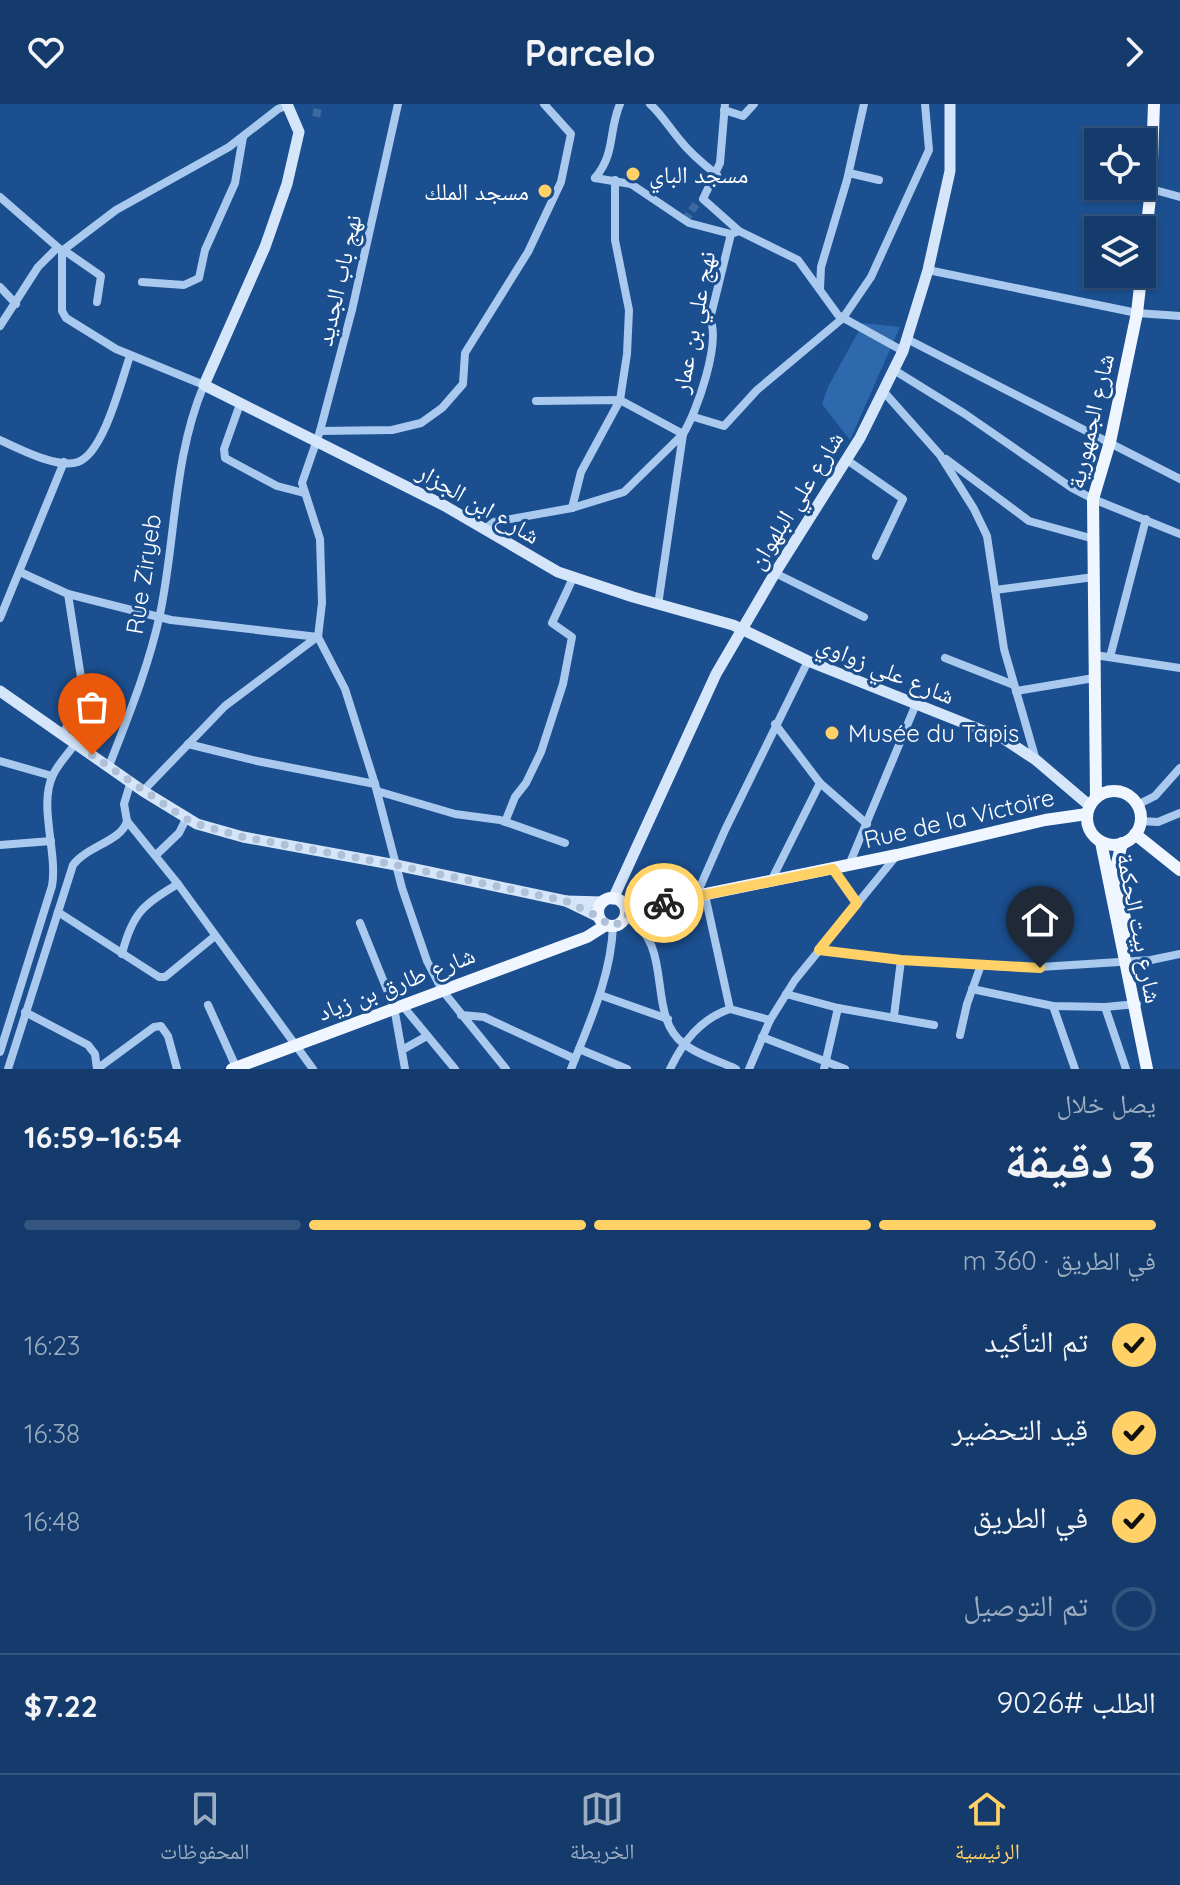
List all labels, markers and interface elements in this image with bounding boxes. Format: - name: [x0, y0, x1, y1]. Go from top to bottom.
- icon: heart: [24, 30, 68, 74]
- text: Parcelo: [525, 30, 655, 75]
- icon: forward: [1112, 30, 1156, 74]
- map controls: [1084, 128, 1156, 288]
- button: locate: [1084, 128, 1156, 200]
- place label: مسجد الباي: [649, 159, 748, 194]
- marker: مسجد الباي: [624, 165, 642, 183]
- place label: مسجد الملك: [424, 176, 529, 206]
- marker: مسجد الملك: [536, 182, 554, 200]
- street label: نهج باب الجديد: [308, 211, 369, 349]
- button: layers: [1084, 216, 1156, 288]
- street label: نهج علي بن عمار: [664, 249, 726, 397]
- street label: شارع الجمهورية: [1060, 351, 1121, 492]
- street label: شارع علي البلهوان: [741, 425, 854, 577]
- street label: شارع ابن الجزار: [411, 455, 546, 551]
- street label: Rue Ziryeb: [119, 512, 167, 636]
- street label: شارع علي زواوي: [811, 628, 959, 715]
- pin: [58, 673, 126, 755]
- icon: bag: [70, 685, 114, 729]
- place label: Musée du Tapis: [848, 718, 1019, 748]
- marker: Musée du Tapis: [823, 724, 841, 742]
- street label: Rue de la Victoire: [861, 782, 1057, 854]
- street label: شارع بيت الحكمة: [1110, 850, 1169, 1006]
- courier: [624, 863, 704, 943]
- icon: bike: [642, 881, 686, 925]
- pin: [1006, 886, 1074, 968]
- icon: home: [1018, 898, 1062, 942]
- street label: شارع طارق بن زياد: [313, 939, 479, 1028]
- text: يصل خلال: [1057, 1087, 1156, 1120]
- text: 16:54–16:59: [24, 1118, 182, 1156]
- text: 3 دقيقة: [1004, 1126, 1156, 1191]
- text: في الطريق · 360 m: [963, 1244, 1156, 1277]
- text: تم التأكيد: [984, 1322, 1088, 1360]
- icon: check: [1112, 1323, 1156, 1367]
- text: 16:23: [24, 1329, 81, 1362]
- text: قيد التحضير: [952, 1410, 1088, 1448]
- icon: check: [1112, 1411, 1156, 1455]
- text: 16:38: [24, 1417, 80, 1450]
- text: في الطريق: [973, 1498, 1088, 1536]
- icon: check: [1112, 1499, 1156, 1543]
- text: 16:48: [24, 1505, 80, 1538]
- text: تم التوصيل: [963, 1586, 1088, 1624]
- text: الطلب #9026: [997, 1683, 1156, 1721]
- text: $7.22: [24, 1687, 98, 1725]
- tab: المحفوظات: [160, 1787, 250, 1873]
- tab: الخريطة: [570, 1787, 635, 1873]
- tab: الرئيسية: [955, 1787, 1020, 1873]

